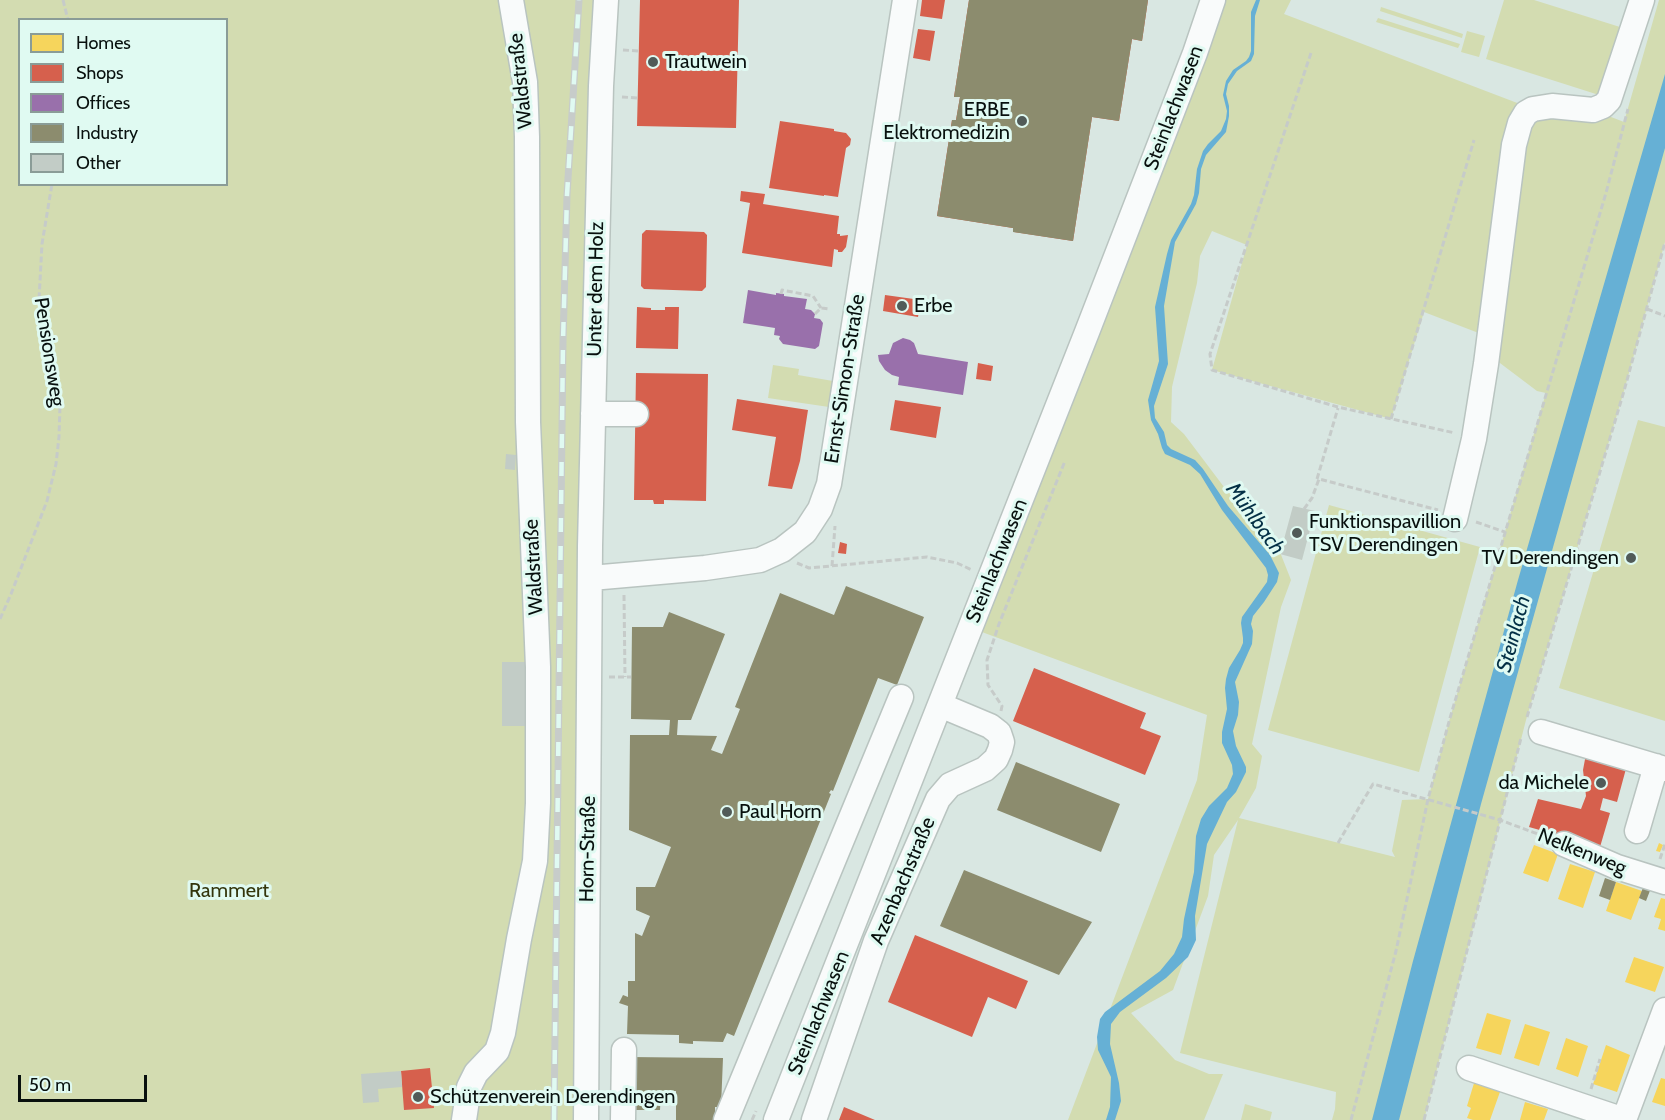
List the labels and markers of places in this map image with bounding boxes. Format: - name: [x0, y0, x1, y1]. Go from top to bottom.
- place label: Trautwein: [665, 50, 747, 74]
- marker: Trautwein: [646, 55, 660, 69]
- place label: ERBE Elektromedizin: [883, 98, 1010, 145]
- marker: ERBE Elektromedizin: [1015, 114, 1029, 128]
- place label: Erbe: [914, 294, 953, 318]
- marker: Erbe: [895, 299, 909, 313]
- place label: Funktionspavillion TSV Derendingen: [1309, 510, 1461, 557]
- marker: Funktionspavillion TSV Derendingen: [1290, 526, 1304, 540]
- place label: TV Derendingen: [1482, 546, 1619, 570]
- marker: TV Derendingen: [1624, 551, 1638, 565]
- place label: da Michele: [1499, 771, 1589, 795]
- marker: da Michele: [1594, 776, 1608, 790]
- place label: Paul Horn: [739, 800, 822, 824]
- marker: Paul Horn: [720, 805, 734, 819]
- place label: Schützenverein Derendingen: [430, 1085, 675, 1109]
- marker: Schützenverein Derendingen: [411, 1090, 425, 1104]

